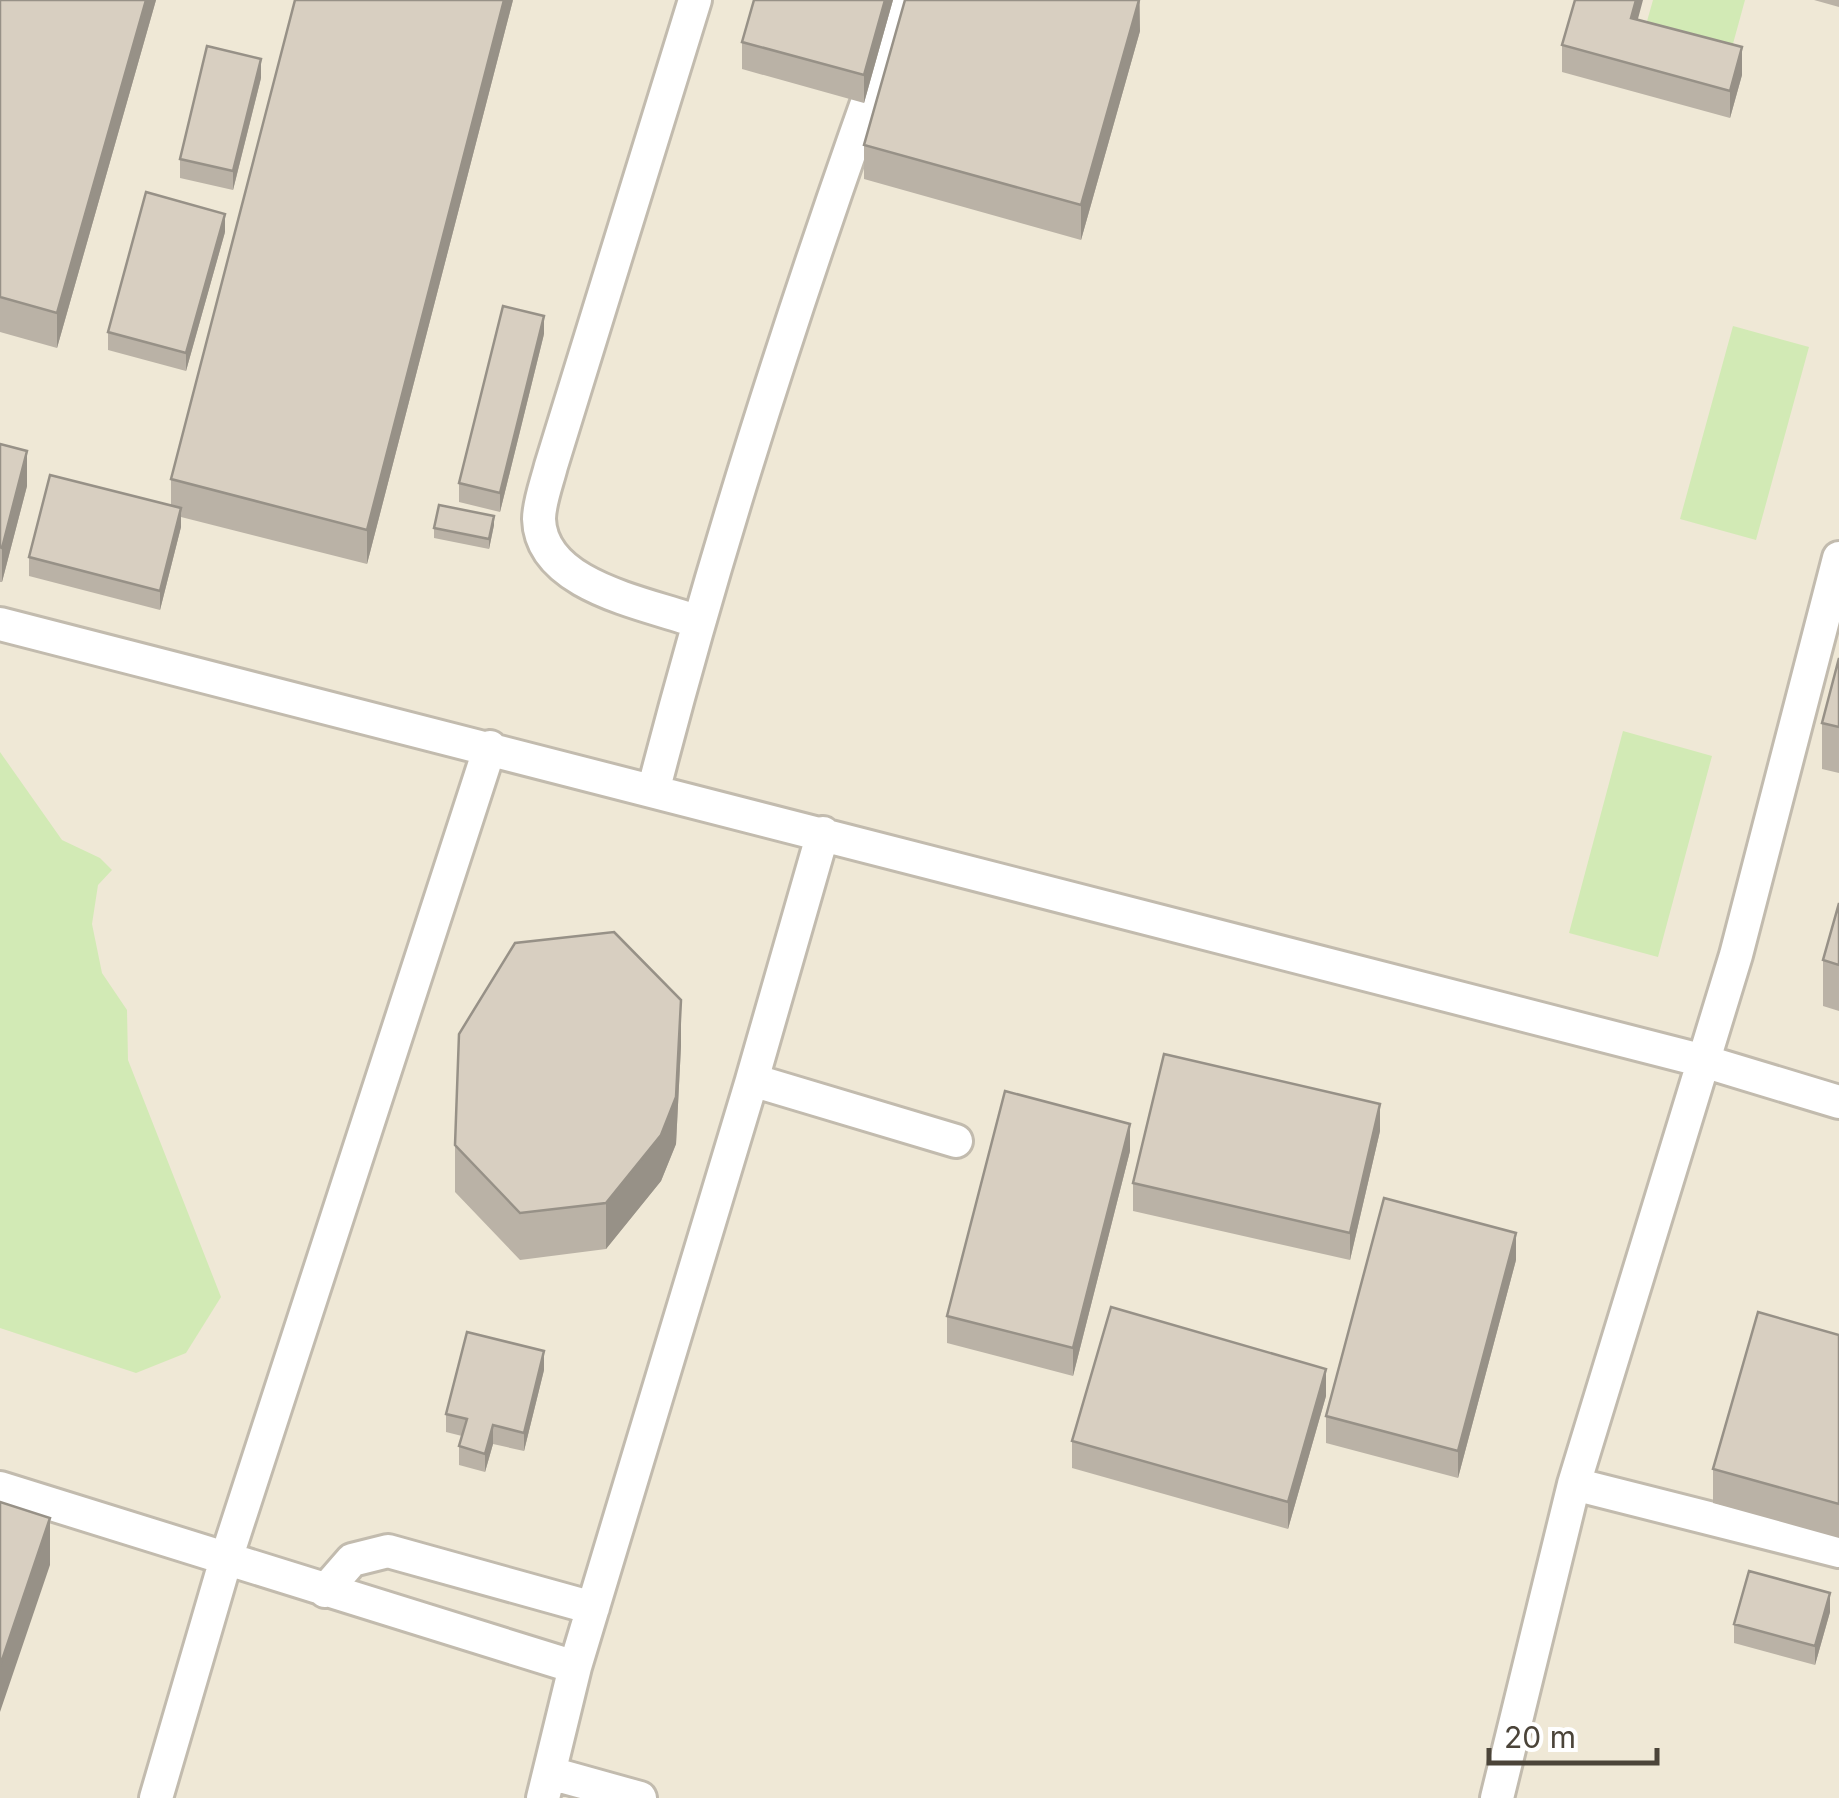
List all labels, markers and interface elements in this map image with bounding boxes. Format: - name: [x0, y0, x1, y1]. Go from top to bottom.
- scale bar: [1489, 1703, 1656, 1765]
- text: 20 m: [1504, 1719, 1576, 1755]

